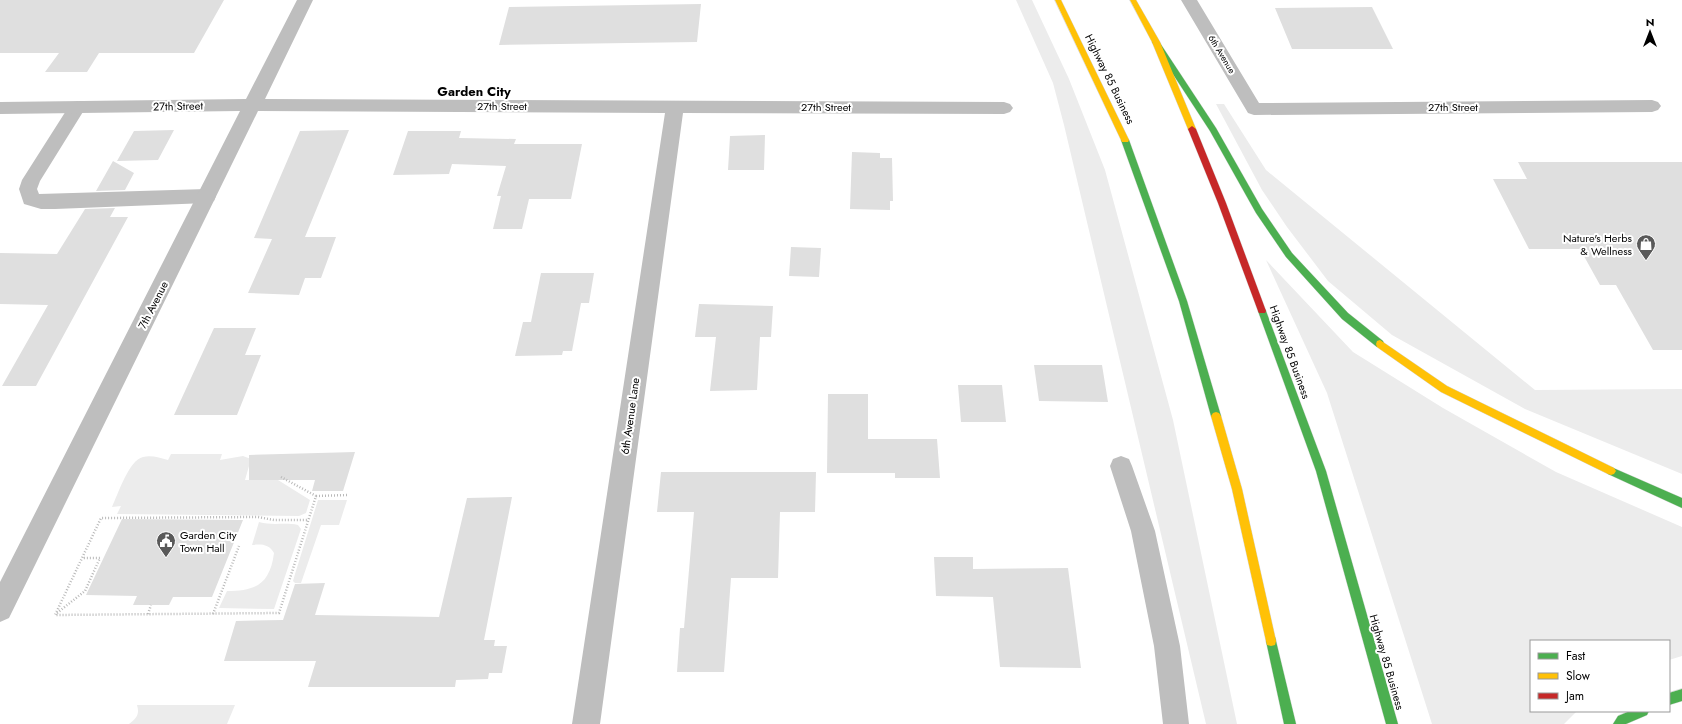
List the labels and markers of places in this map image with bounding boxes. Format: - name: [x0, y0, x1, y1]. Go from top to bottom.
- place label: Nature's Herbs & Wellness: [1563, 230, 1633, 259]
- shop icon: Nature's Herbs & Wellness: [1635, 233, 1657, 261]
- place label: Garden City Town Hall: [180, 527, 237, 556]
- public building icon: Garden City Town Hall: [155, 530, 177, 558]

